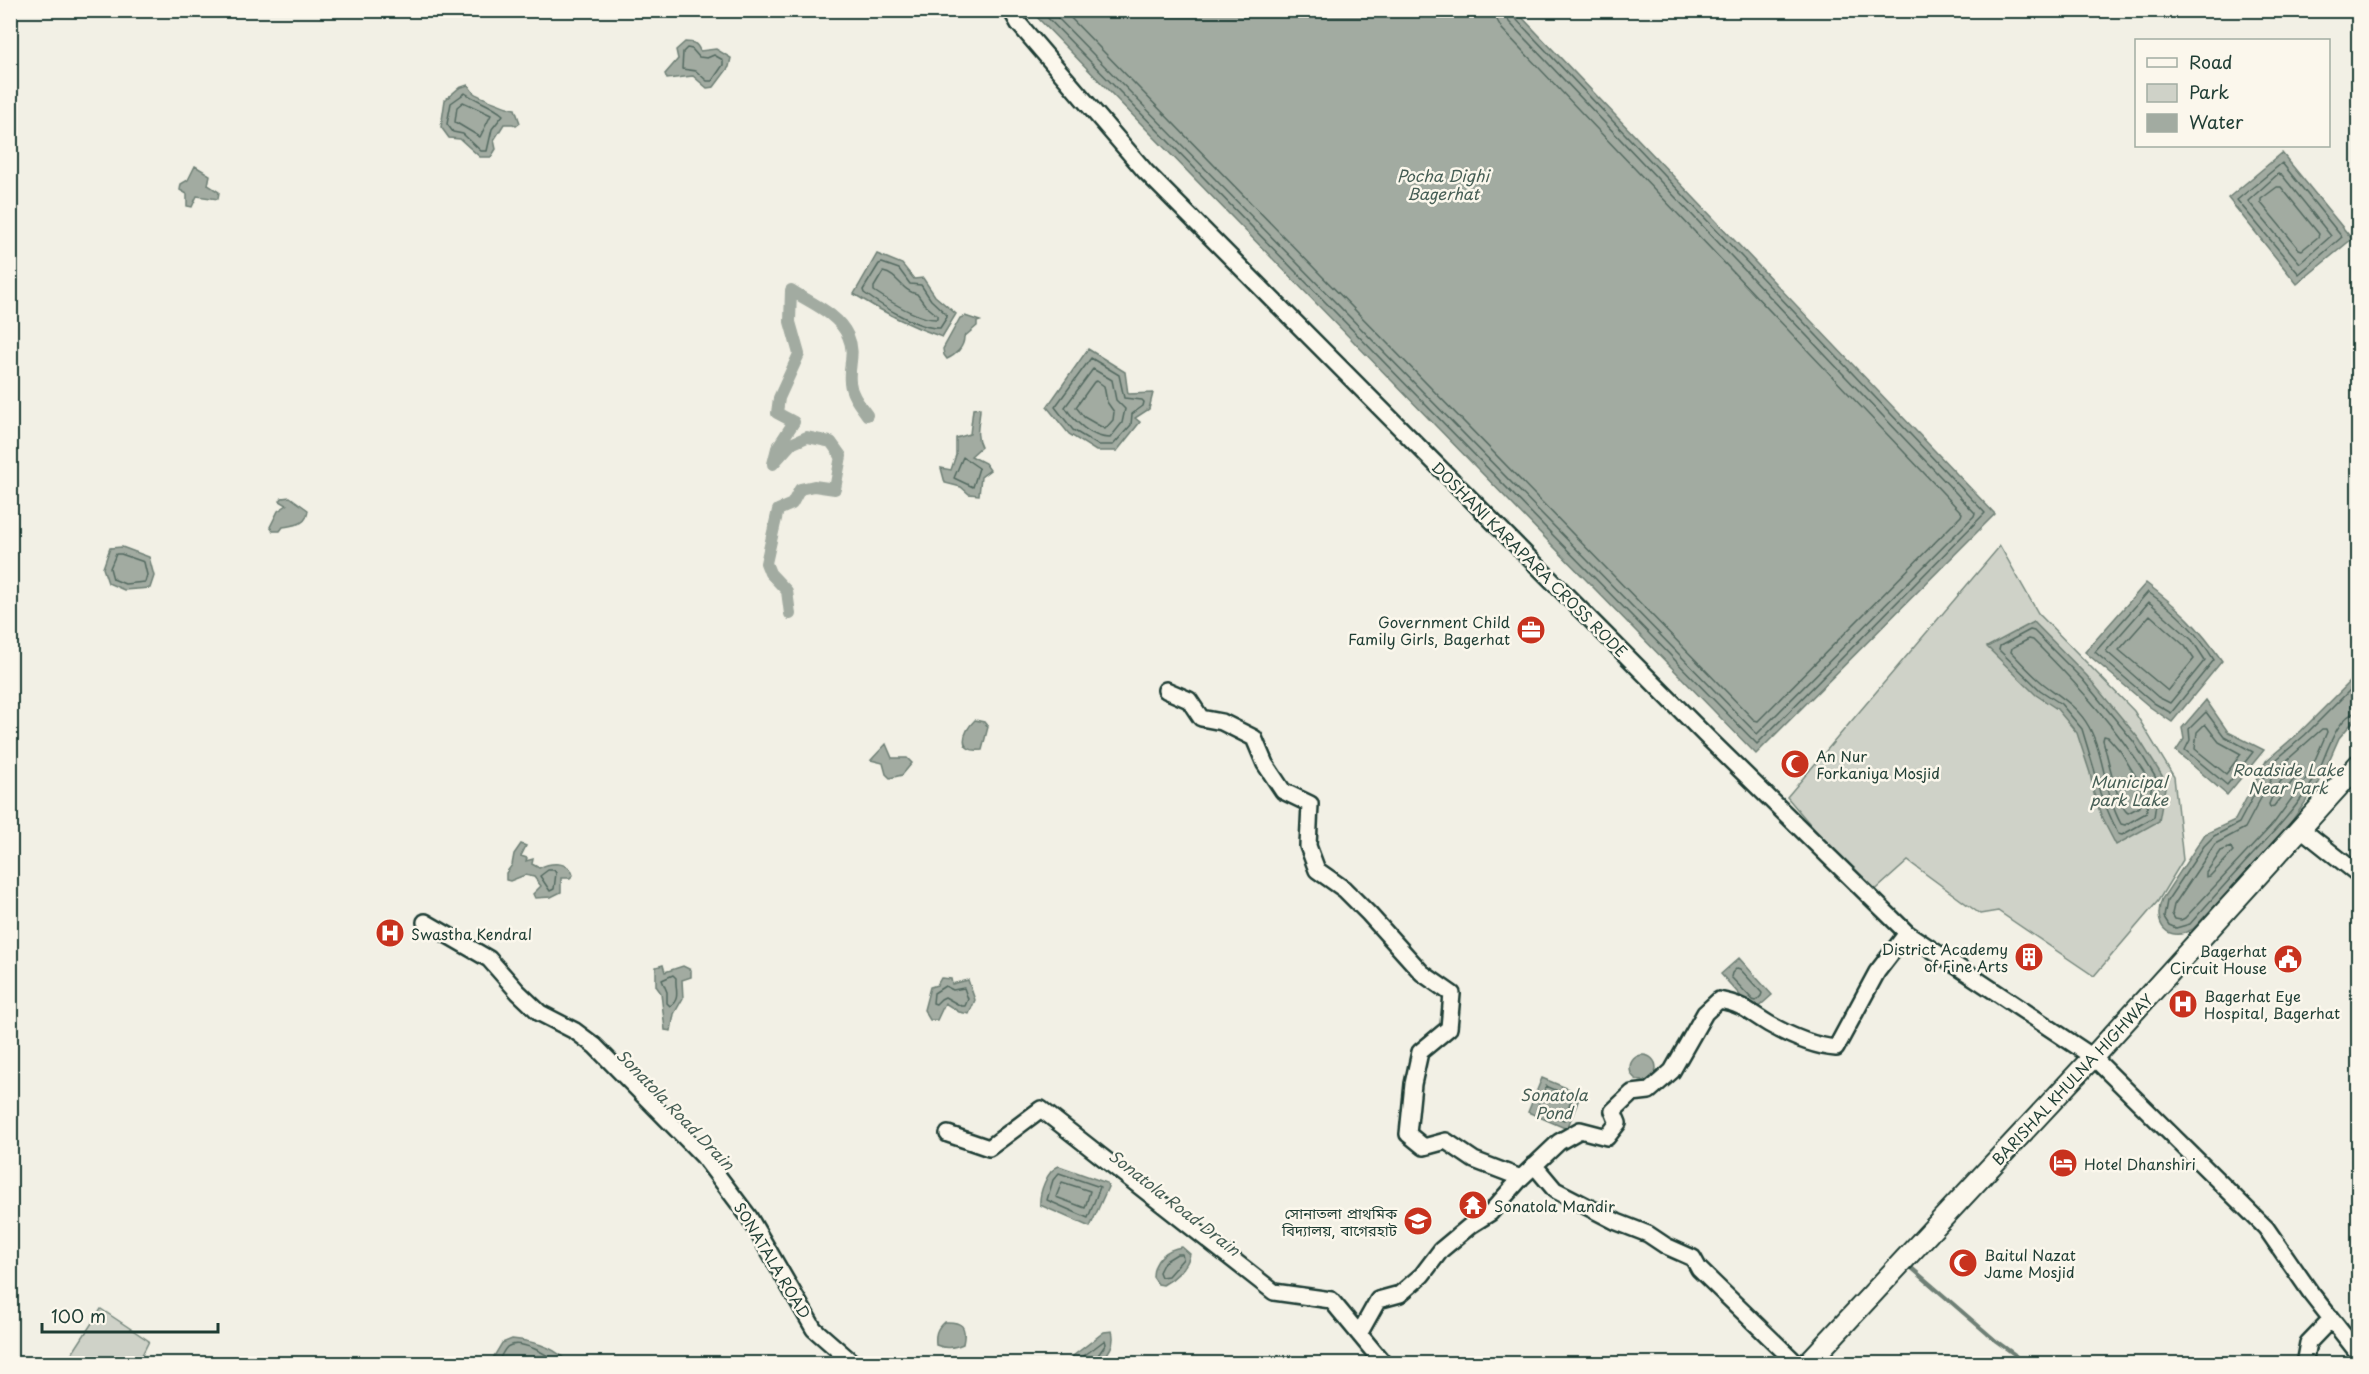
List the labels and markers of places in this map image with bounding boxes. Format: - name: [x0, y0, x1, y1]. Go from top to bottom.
- place label: Government Child Family Girls, Bagerhat: [1348, 610, 1510, 650]
- office icon: Government Child Family Girls, Bagerhat: [1515, 614, 1547, 646]
- place label: An Nur Forkaniya Mosjid: [1816, 744, 1940, 784]
- mosque icon: An Nur Forkaniya Mosjid: [1779, 748, 1811, 780]
- hospital icon: Swastha Kendral: [374, 917, 406, 949]
- place label: Swastha Kendral: [411, 922, 532, 945]
- place label: District Academy of Fine Arts: [1882, 937, 2008, 977]
- place label: Bagerhat Circuit House: [2170, 939, 2267, 979]
- building icon: District Academy of Fine Arts: [2013, 941, 2045, 973]
- public building icon: Bagerhat Circuit House: [2272, 943, 2304, 975]
- place label: Bagerhat Eye Hospital, Bagerhat: [2204, 984, 2340, 1024]
- hospital icon: Bagerhat Eye Hospital, Bagerhat: [2167, 988, 2199, 1020]
- hotel icon: Hotel Dhanshiri: [2047, 1147, 2079, 1179]
- place label: Hotel Dhanshiri: [2084, 1152, 2196, 1175]
- temple icon: Sonatola Mandir: [1457, 1189, 1489, 1221]
- place label: Sonatola Mandir: [1494, 1194, 1615, 1217]
- place label: সোনাতলা প্রাথমিক বিদ্যালয়, বাগেরহাট: [1281, 1201, 1398, 1241]
- school or university icon: সোনাতলা প্রাথমিক বিদ্যালয়, বাগেরহাট: [1402, 1205, 1434, 1237]
- place label: Baitul Nazat Jame Mosjid: [1984, 1243, 2076, 1283]
- mosque icon: Baitul Nazat Jame Mosjid: [1947, 1247, 1979, 1279]

